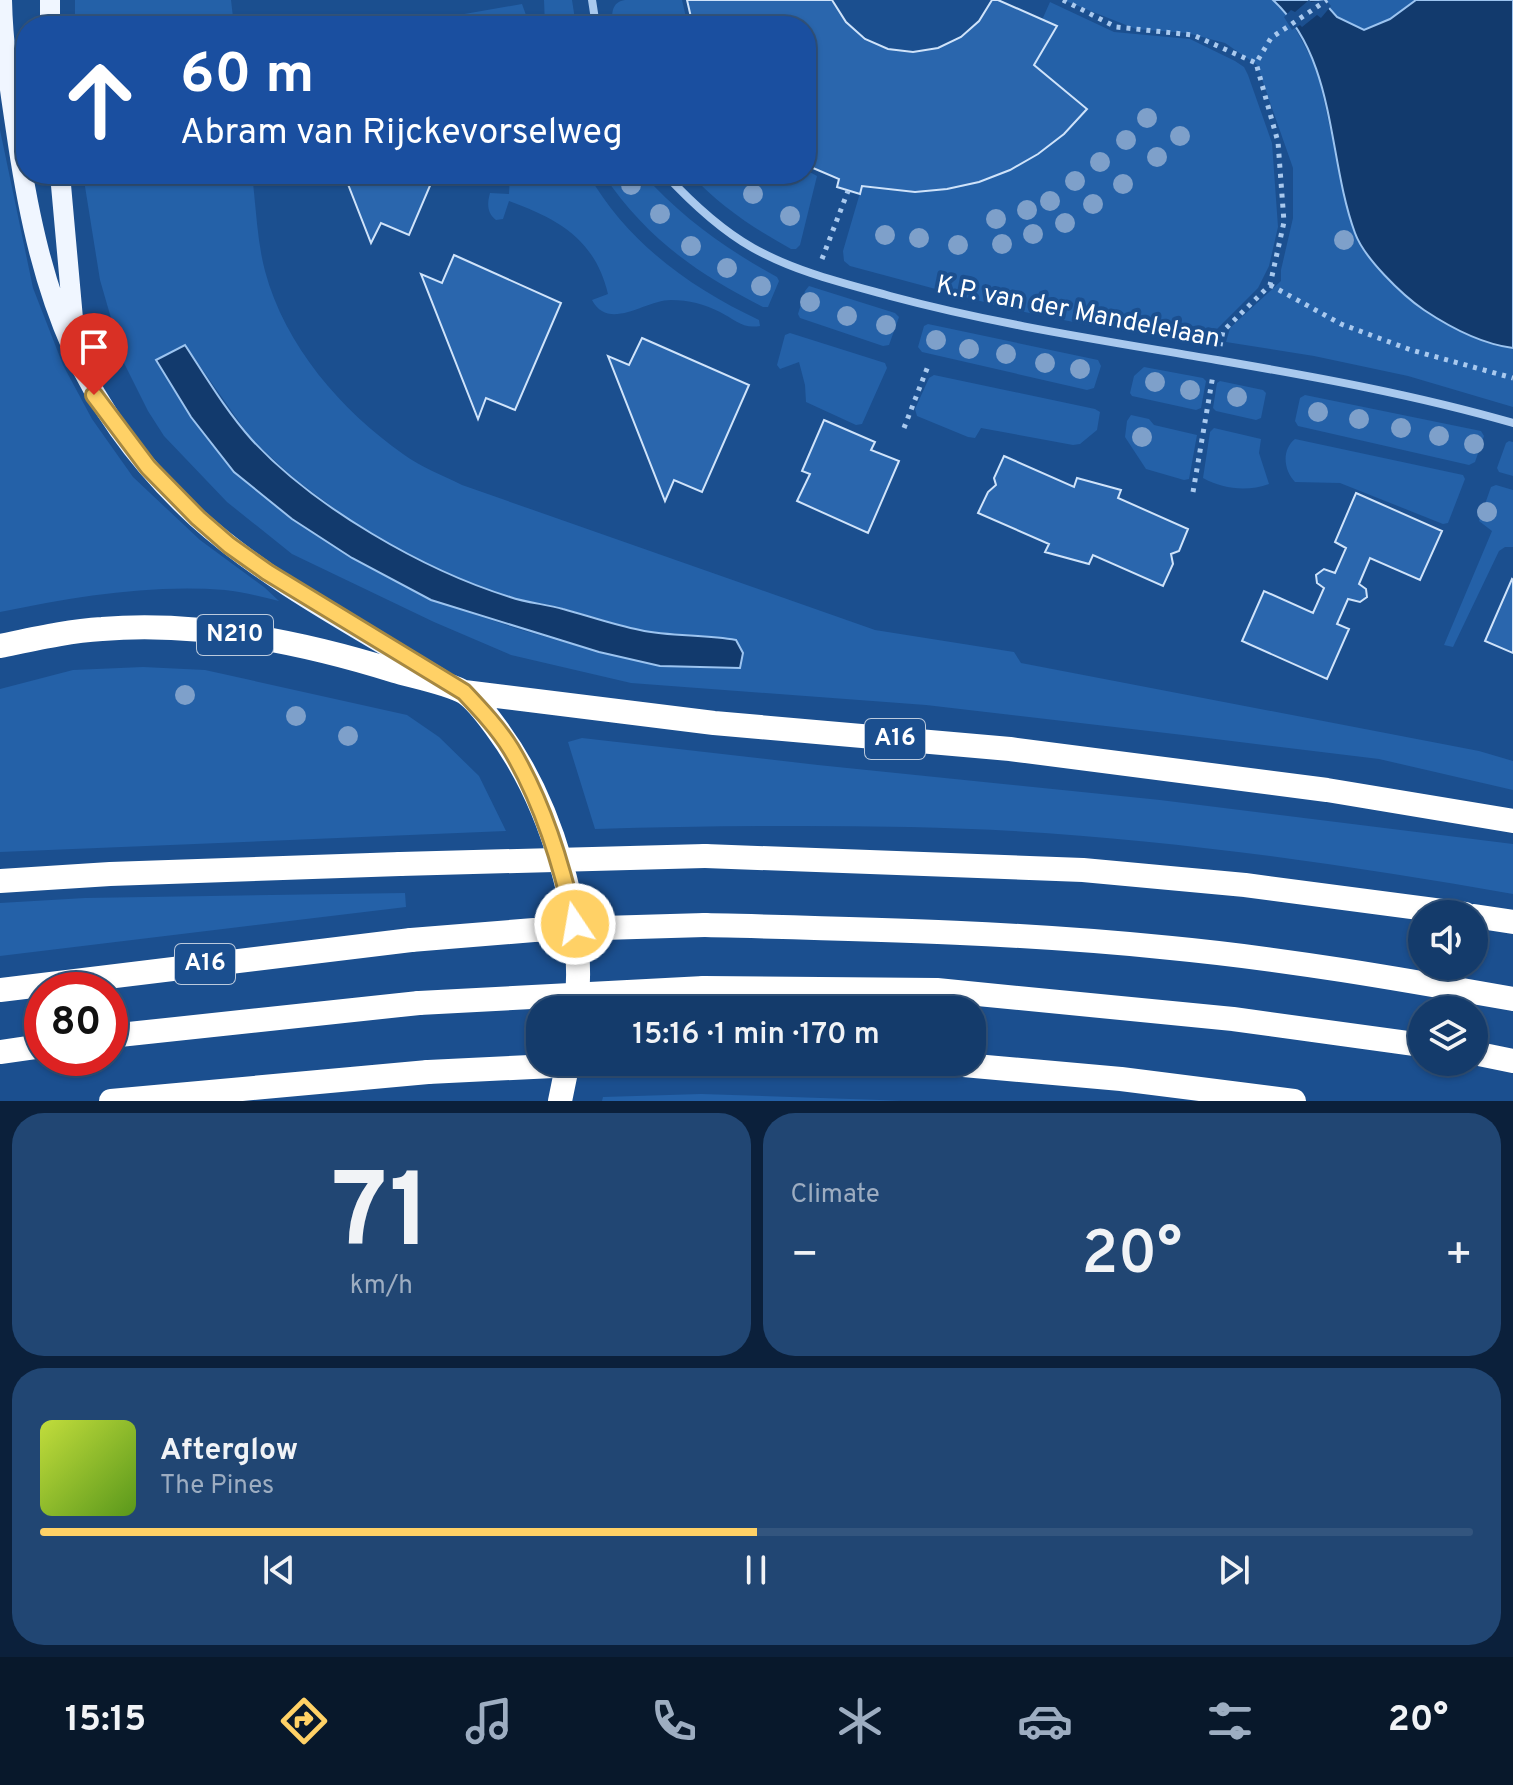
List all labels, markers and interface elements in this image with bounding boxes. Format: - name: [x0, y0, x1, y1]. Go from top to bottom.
- text: 60 m: [180, 42, 314, 112]
- icon: ahead: [48, 48, 152, 152]
- text: Abram van Rijckevorselweg: [180, 111, 623, 157]
- street label: K.P. van der Mandelelaan: [933, 269, 1223, 357]
- pin: [60, 313, 128, 395]
- icon: arrive: [72, 325, 116, 369]
- road number: N210: [197, 615, 273, 655]
- road number: A16: [865, 719, 925, 759]
- position arrow: [533, 882, 617, 966]
- map controls: [1408, 900, 1488, 1076]
- button: sound: [1408, 900, 1488, 980]
- road number: A16: [175, 944, 235, 984]
- speed limit sign: 80: [24, 972, 128, 1076]
- button: layers: [1408, 996, 1488, 1076]
- text: 15:16 · 1 min · 170 m: [632, 1017, 880, 1054]
- text: 71: [332, 1152, 431, 1284]
- text: Climate: [791, 1179, 880, 1212]
- text: 20°: [1081, 1219, 1182, 1295]
- text: −: [791, 1229, 819, 1285]
- text: +: [1445, 1229, 1473, 1285]
- text: km/h: [350, 1270, 413, 1303]
- text: Afterglow: [160, 1433, 298, 1470]
- text: The Pines: [160, 1470, 274, 1503]
- icon: previous: [257, 1548, 301, 1592]
- icon: pause: [734, 1548, 778, 1592]
- icon: next: [1212, 1548, 1256, 1592]
- icon: directions: [276, 1693, 332, 1749]
- icon: music: [461, 1693, 517, 1749]
- icon: phone: [646, 1693, 702, 1749]
- icon: climate: [832, 1693, 888, 1749]
- icon: car: [1017, 1693, 1073, 1749]
- icon: filters: [1202, 1693, 1258, 1749]
- text: 15:15: [65, 1698, 146, 1744]
- text: 20°: [1388, 1698, 1448, 1744]

